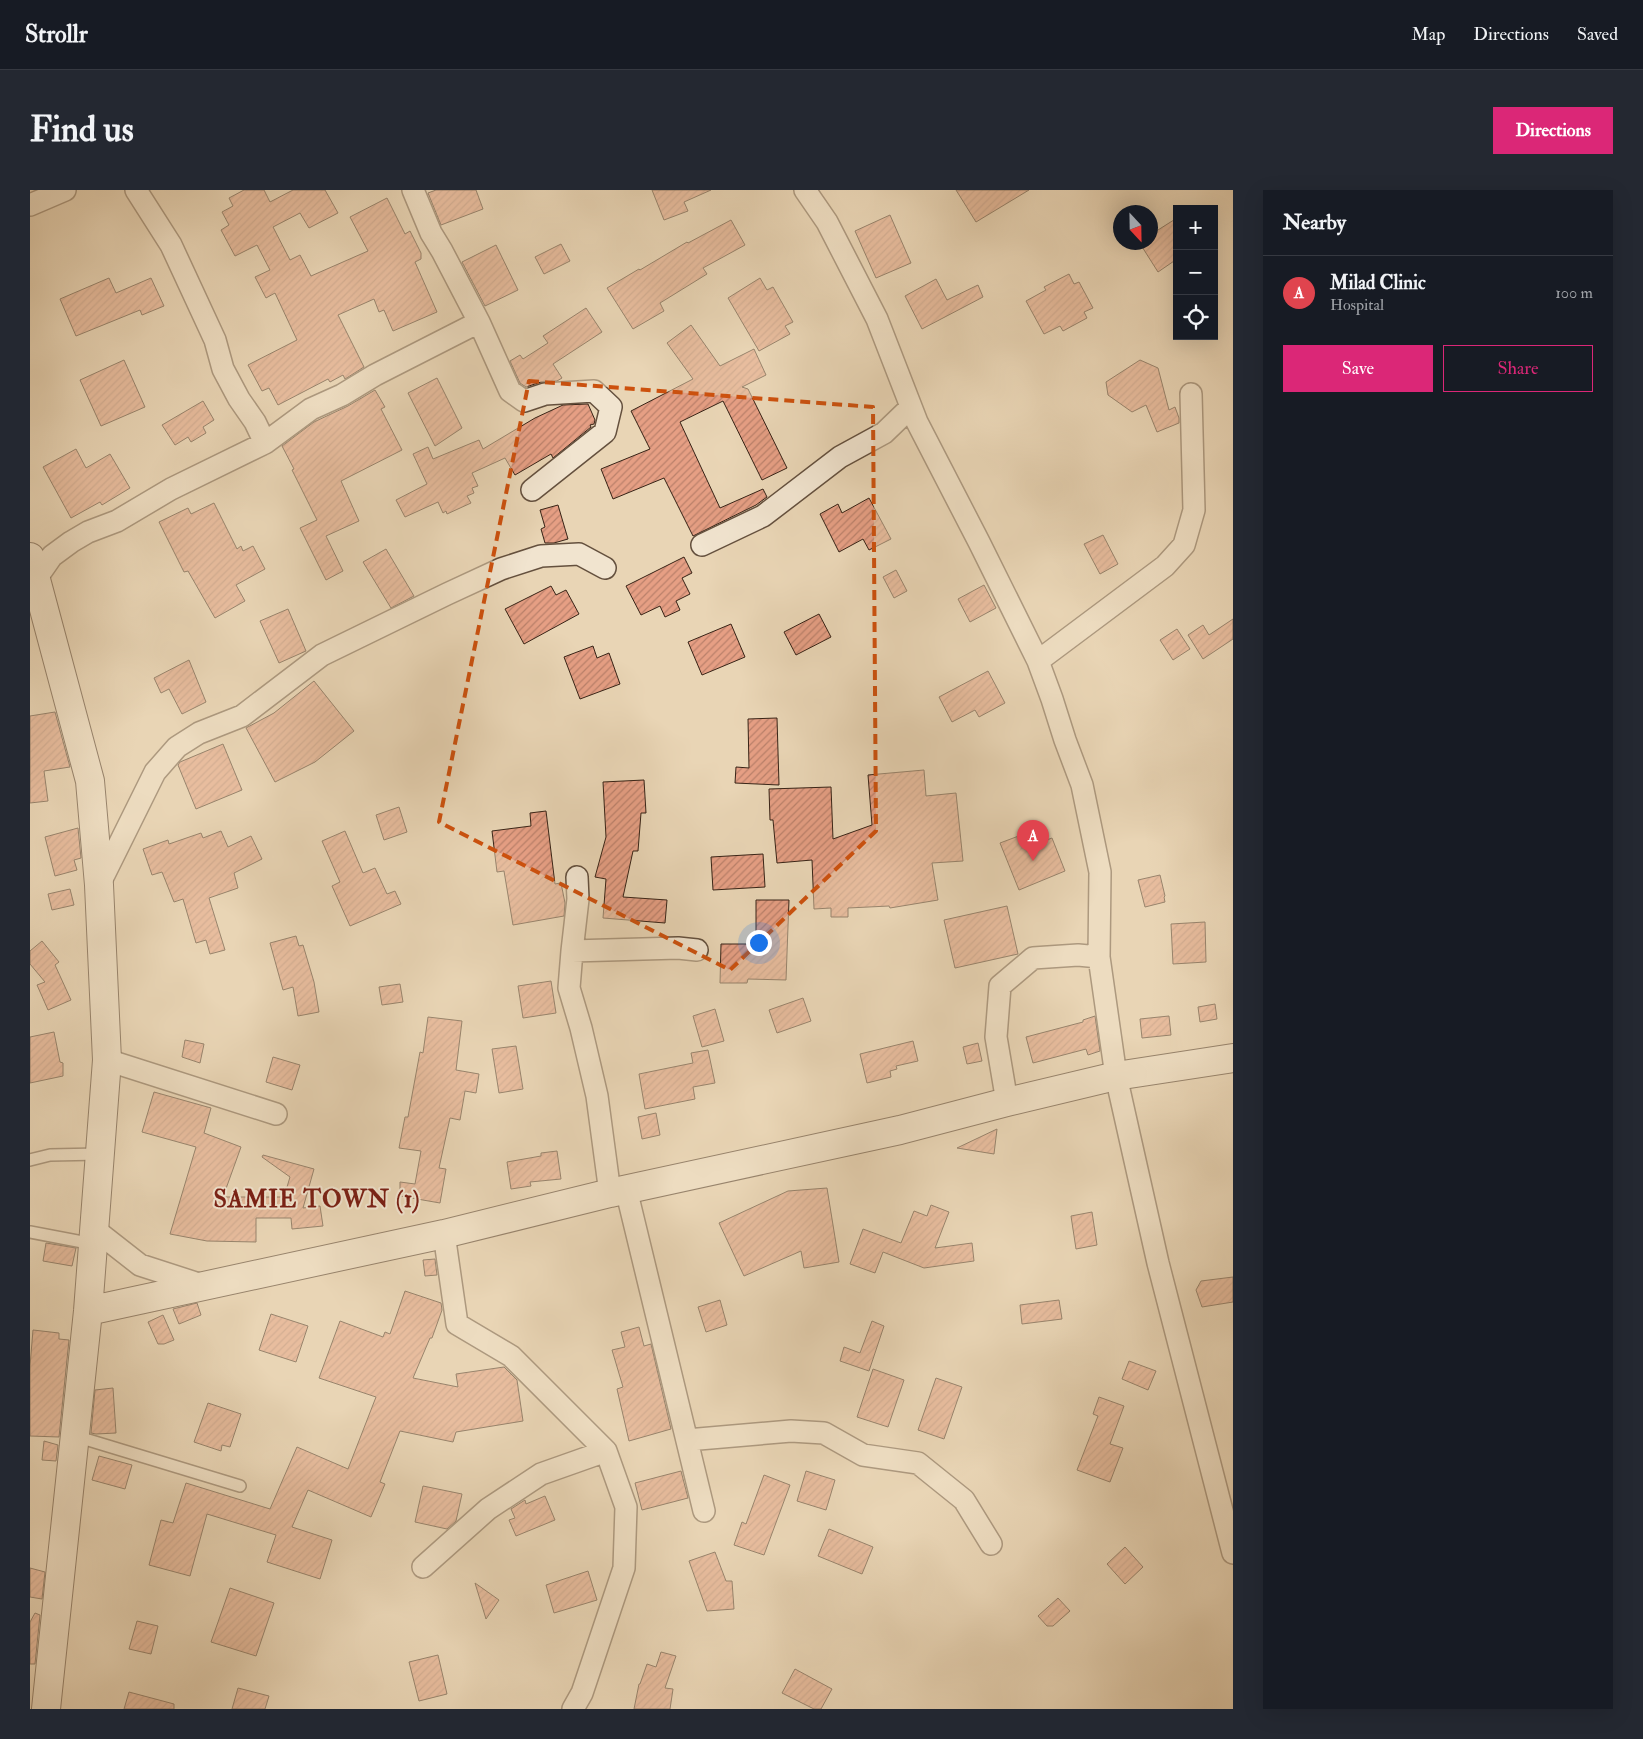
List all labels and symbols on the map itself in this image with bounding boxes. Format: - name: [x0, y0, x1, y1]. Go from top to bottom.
- north arrow: [1113, 205, 1158, 250]
- pin: A: [1017, 820, 1049, 861]
- your location: [746, 930, 772, 956]
- district label: SAMIE TOWN (1): [213, 1184, 421, 1215]

